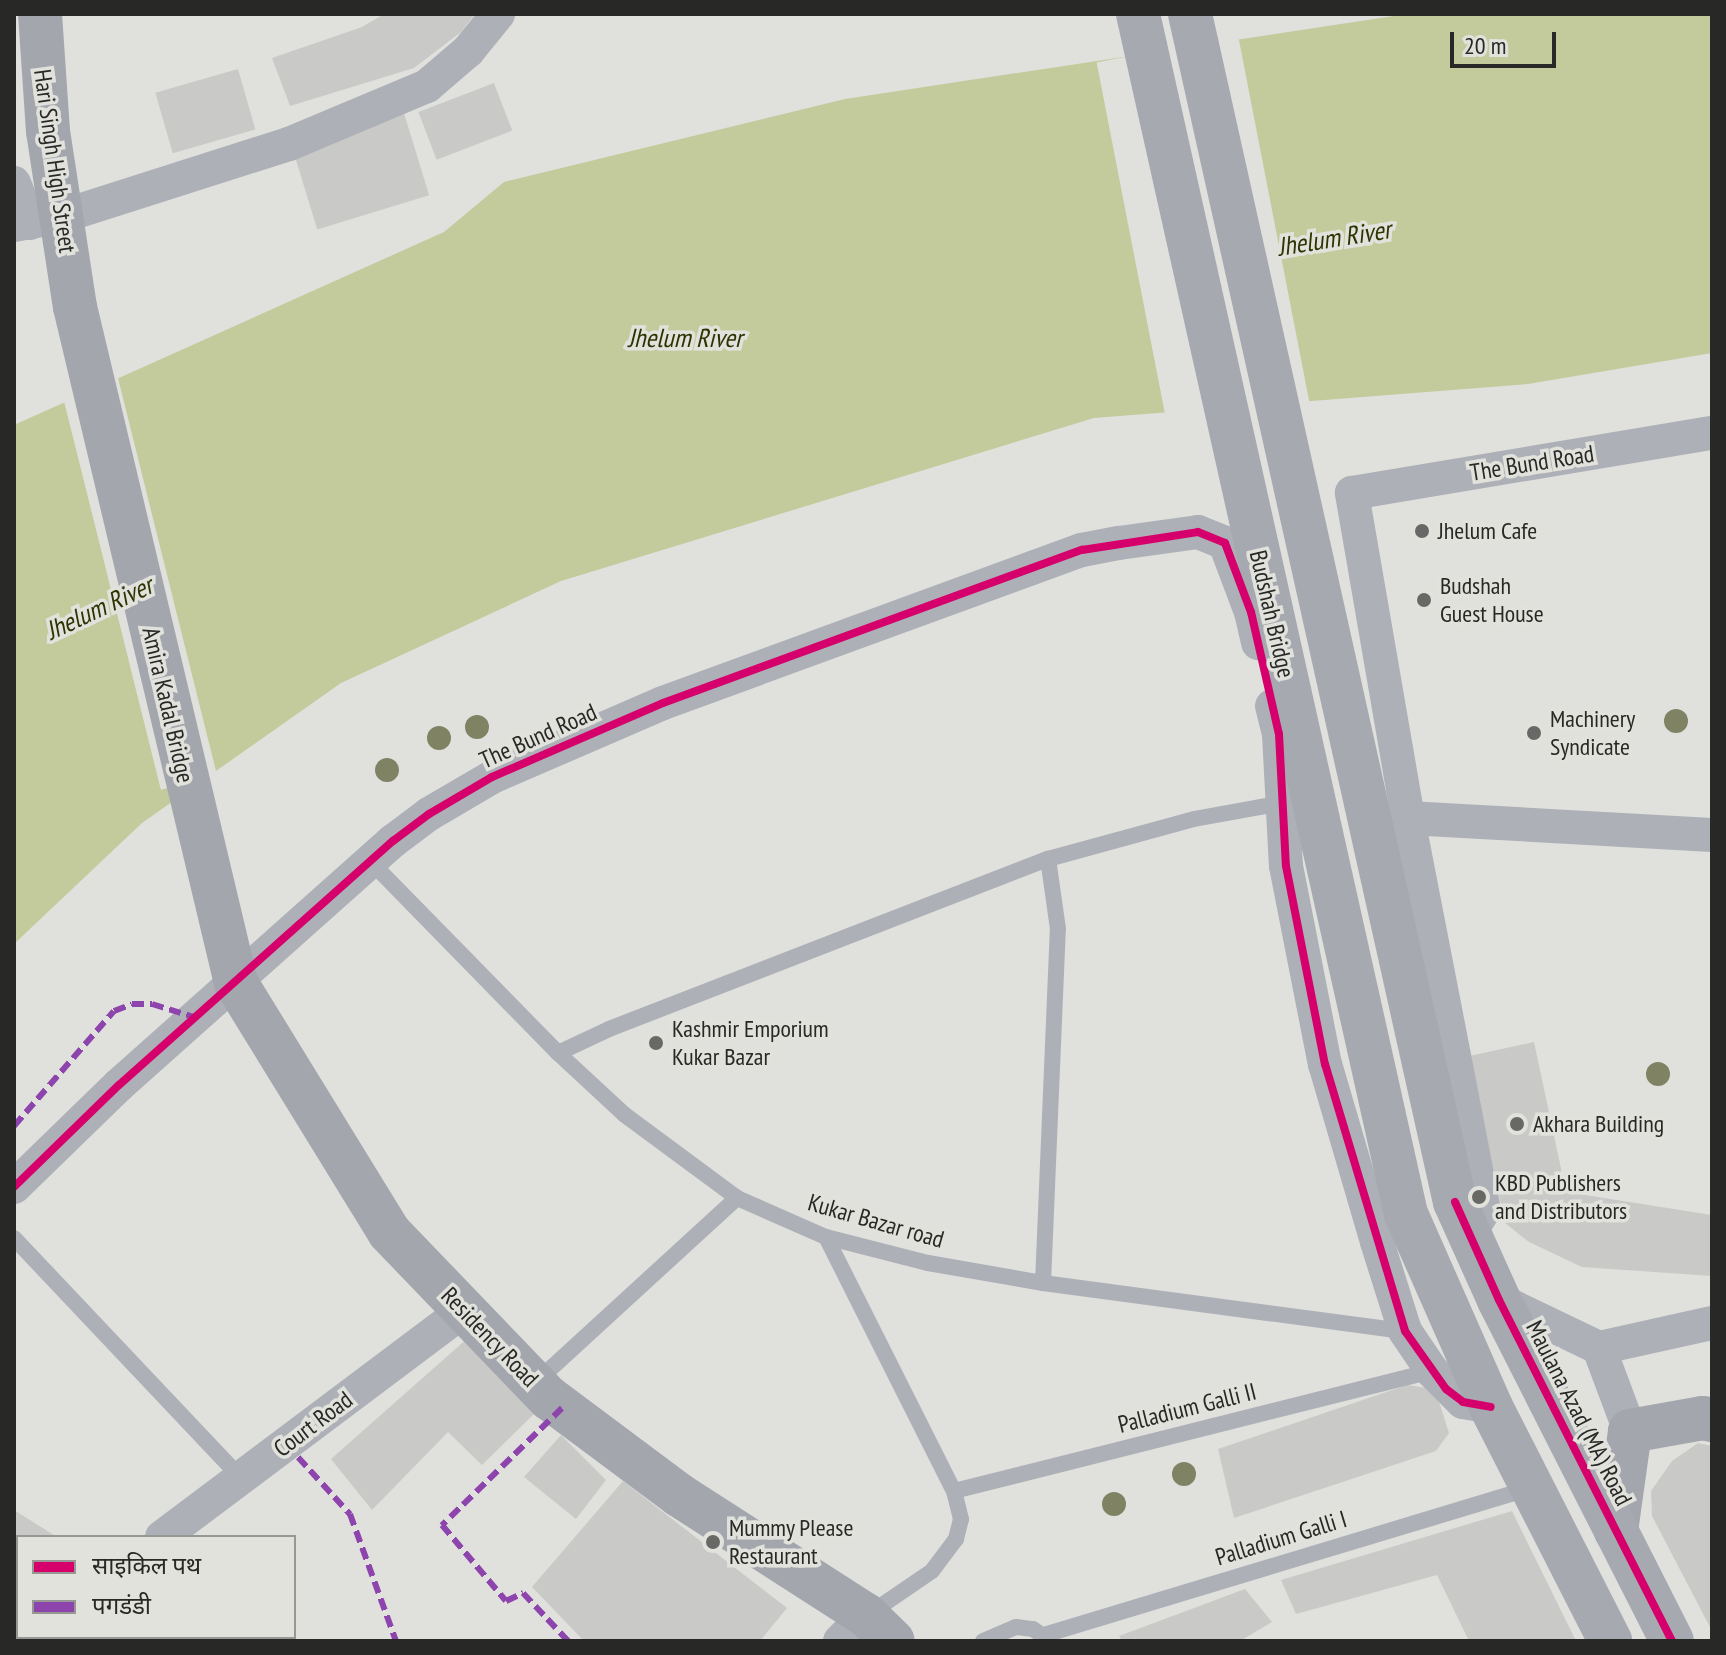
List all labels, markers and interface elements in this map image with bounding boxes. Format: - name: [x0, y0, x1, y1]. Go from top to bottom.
- scale bar: [1454, 16, 1560, 66]
- text: 20 m: [1464, 30, 1506, 61]
- street label: Hari Singh High Street: [28, 67, 82, 255]
- water label: Jhelum River: [1275, 214, 1393, 262]
- water label: Jhelum River: [628, 322, 742, 354]
- street label: The Bund Road: [1468, 439, 1596, 487]
- place label: Jhelum Cafe: [1438, 517, 1537, 545]
- marker: Jhelum Cafe: [1413, 522, 1431, 540]
- street label: Budshah Bridge: [1243, 548, 1301, 680]
- water label: Jhelum River: [41, 570, 157, 646]
- place label: Budshah Guest House: [1440, 572, 1544, 628]
- marker: Budshah Guest House: [1415, 591, 1433, 609]
- street label: Amira Kadal Bridge: [136, 624, 200, 786]
- street label: The Bund Road: [475, 697, 601, 775]
- place label: Machinery Syndicate: [1550, 705, 1635, 761]
- marker: Machinery Syndicate: [1525, 724, 1543, 742]
- place label: Kashmir Emporium Kukar Bazar: [672, 1015, 829, 1071]
- marker: Kashmir Emporium Kukar Bazar: [647, 1034, 665, 1052]
- place label: Akhara Building: [1533, 1110, 1664, 1138]
- marker: Akhara Building: [1508, 1115, 1526, 1133]
- place label: KBD Publishers and Distributors: [1495, 1169, 1627, 1225]
- street label: Kukar Bazar road: [805, 1188, 947, 1254]
- marker: KBD Publishers and Distributors: [1470, 1188, 1488, 1206]
- street label: Residency Road: [435, 1281, 545, 1393]
- street label: Maulana Azad (MA) Road: [1520, 1315, 1638, 1511]
- street label: Palladium Galli II: [1115, 1377, 1259, 1439]
- street label: Court Road: [268, 1385, 358, 1463]
- street label: Palladium Galli I: [1212, 1504, 1350, 1572]
- place label: Mummy Please Restaurant: [729, 1514, 854, 1570]
- marker: Mummy Please Restaurant: [704, 1533, 722, 1551]
- legend: [16, 1535, 296, 1639]
- text: साइकिल पथ: [92, 1550, 201, 1581]
- text: पगडंडी: [92, 1590, 151, 1621]

